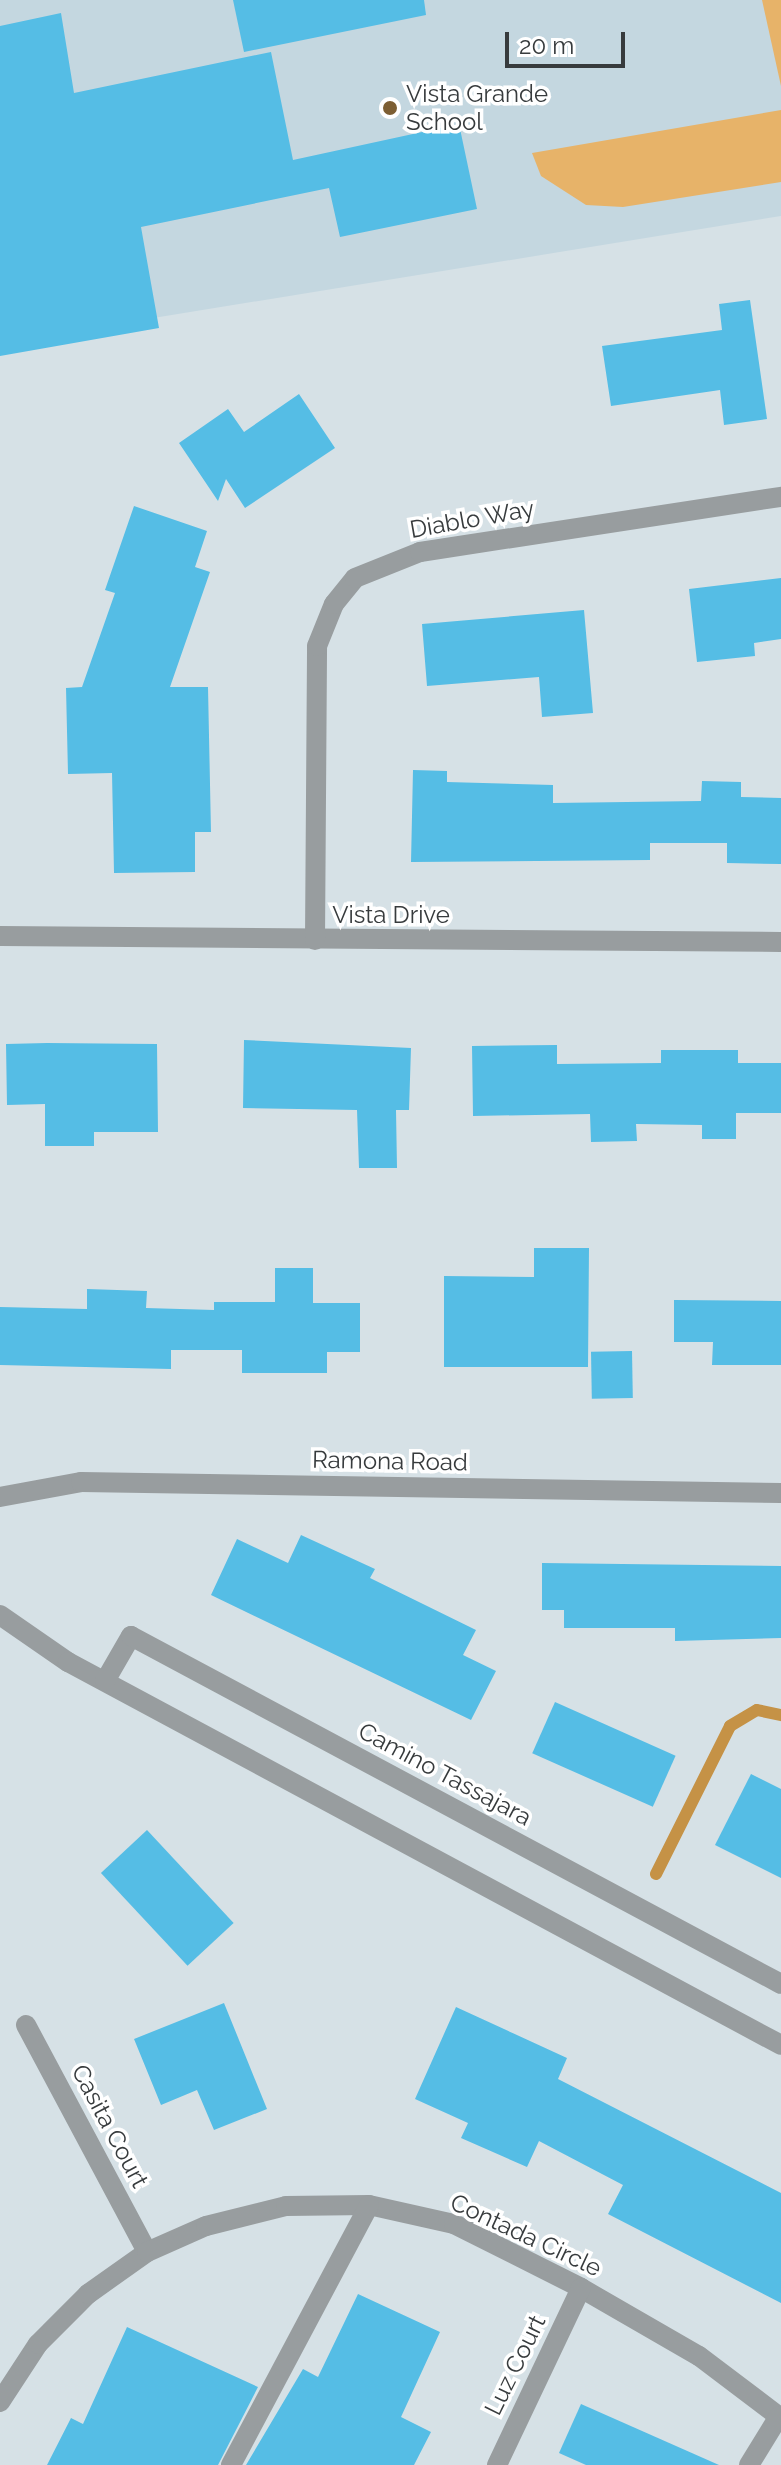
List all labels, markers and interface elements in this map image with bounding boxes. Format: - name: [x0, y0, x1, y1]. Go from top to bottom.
- scale bar: [509, 16, 629, 66]
- text: 20 m: [519, 31, 574, 60]
- place label: Vista Grande School: [406, 80, 548, 136]
- marker: Vista Grande School: [381, 99, 399, 117]
- street label: Diablo Way: [407, 494, 537, 544]
- street label: Vista Drive: [332, 901, 450, 929]
- street label: Ramona Road: [312, 1445, 468, 1477]
- street label: Camino Tassajara: [353, 1716, 537, 1832]
- street label: Casita Court: [66, 2060, 154, 2192]
- street label: Contada Circle: [446, 2187, 606, 2283]
- street label: Luz Court: [478, 2310, 552, 2420]

